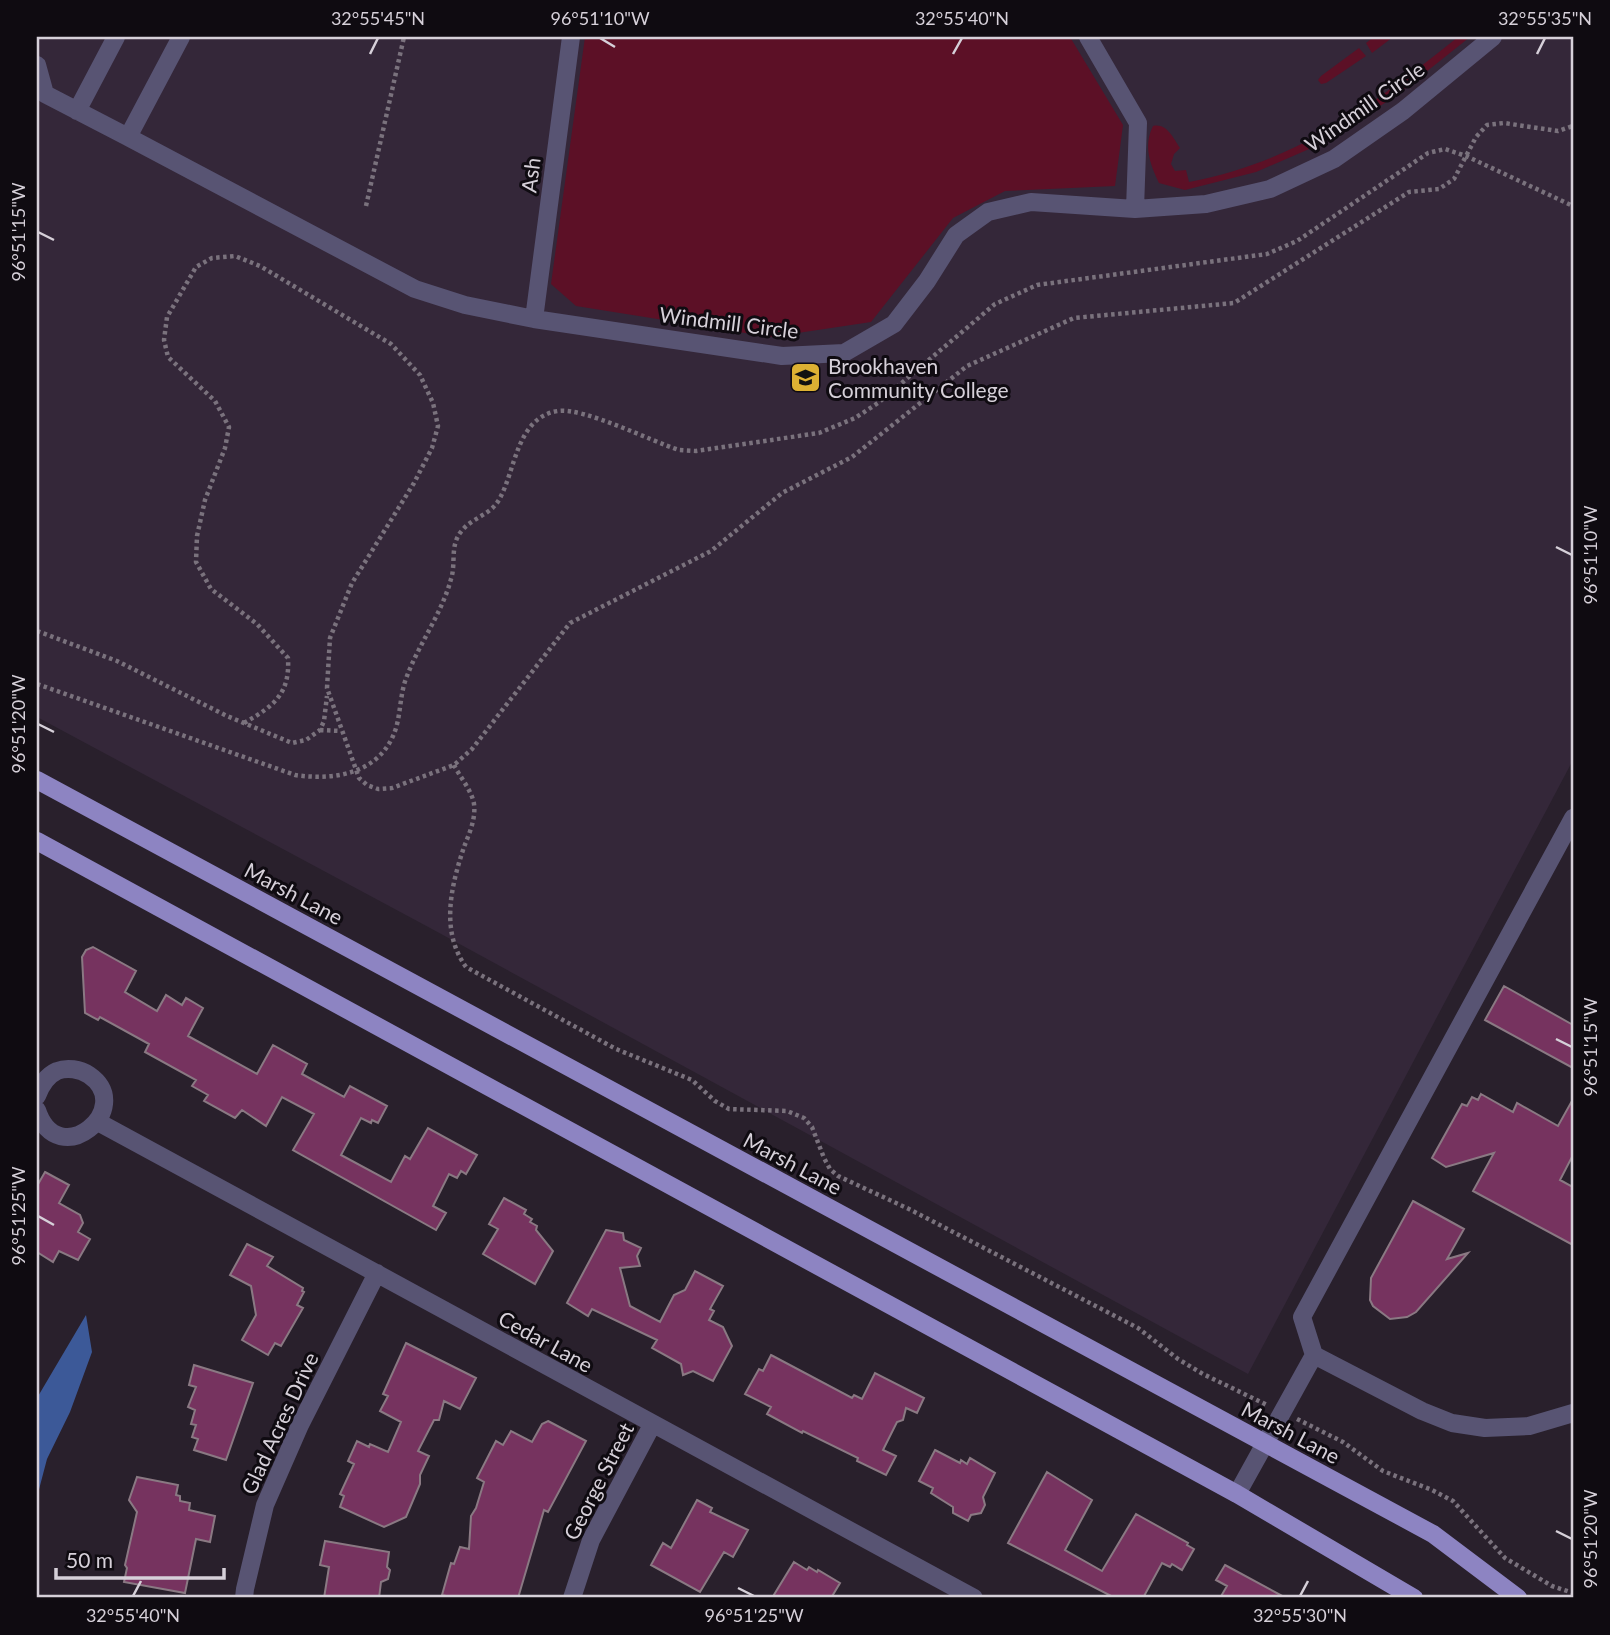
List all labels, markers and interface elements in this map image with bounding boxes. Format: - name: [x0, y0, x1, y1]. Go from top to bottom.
- text: 32°55'45"N: [331, 7, 425, 29]
- text: 96°51'10"W: [550, 7, 650, 29]
- text: 32°55'40"N: [915, 7, 1009, 29]
- text: 32°55'35"N: [1498, 7, 1592, 29]
- street label: Windmill Circle: [1299, 56, 1429, 156]
- street label: Ash: [515, 156, 545, 194]
- text: 96°51'15"W: [7, 182, 29, 282]
- street label: Windmill Circle: [658, 301, 800, 343]
- place label: Brookhaven Community College: [828, 353, 1009, 402]
- school or university icon: Brookhaven Community College: [788, 360, 822, 394]
- text: 96°51'10"W: [1579, 505, 1601, 605]
- text: 96°51'20"W: [7, 674, 29, 774]
- street label: Marsh Lane: [241, 857, 347, 929]
- text: 96°51'15"W: [1579, 997, 1601, 1097]
- street label: Marsh Lane: [740, 1127, 846, 1199]
- text: 96°51'25"W: [7, 1166, 29, 1266]
- street label: Cedar Lane: [495, 1305, 597, 1377]
- street label: Glad Acres Drive: [235, 1348, 323, 1498]
- street label: Marsh Lane: [1238, 1396, 1344, 1468]
- street label: George Street: [558, 1418, 638, 1544]
- text: 96°51'20"W: [1579, 1489, 1601, 1589]
- scale bar: [56, 1537, 224, 1581]
- text: 50 m: [66, 1547, 113, 1572]
- text: 32°55'40"N: [86, 1604, 180, 1626]
- text: 96°51'25"W: [704, 1604, 804, 1626]
- text: 32°55'30"N: [1253, 1604, 1347, 1626]

